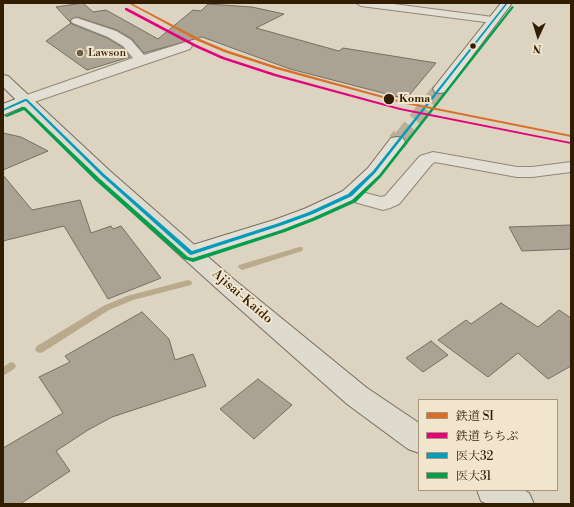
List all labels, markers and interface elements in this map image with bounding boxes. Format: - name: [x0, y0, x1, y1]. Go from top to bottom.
- north arrow: [518, 16, 558, 56]
- unlabelled marker: [468, 41, 478, 51]
- text: N: [532, 41, 542, 55]
- place label: Lawson: [88, 46, 126, 60]
- marker: Lawson: [75, 48, 85, 58]
- marker: Koma: [382, 92, 396, 106]
- place label: Koma: [399, 92, 430, 106]
- street label: Ajisai-Kaido: [209, 267, 275, 327]
- legend: [418, 399, 558, 491]
- text: 鉄道 SI: [456, 409, 494, 424]
- text: 鉄道 ちちぶ: [456, 429, 518, 444]
- text: 医大32: [456, 449, 493, 464]
- text: 医大31: [456, 469, 492, 484]

